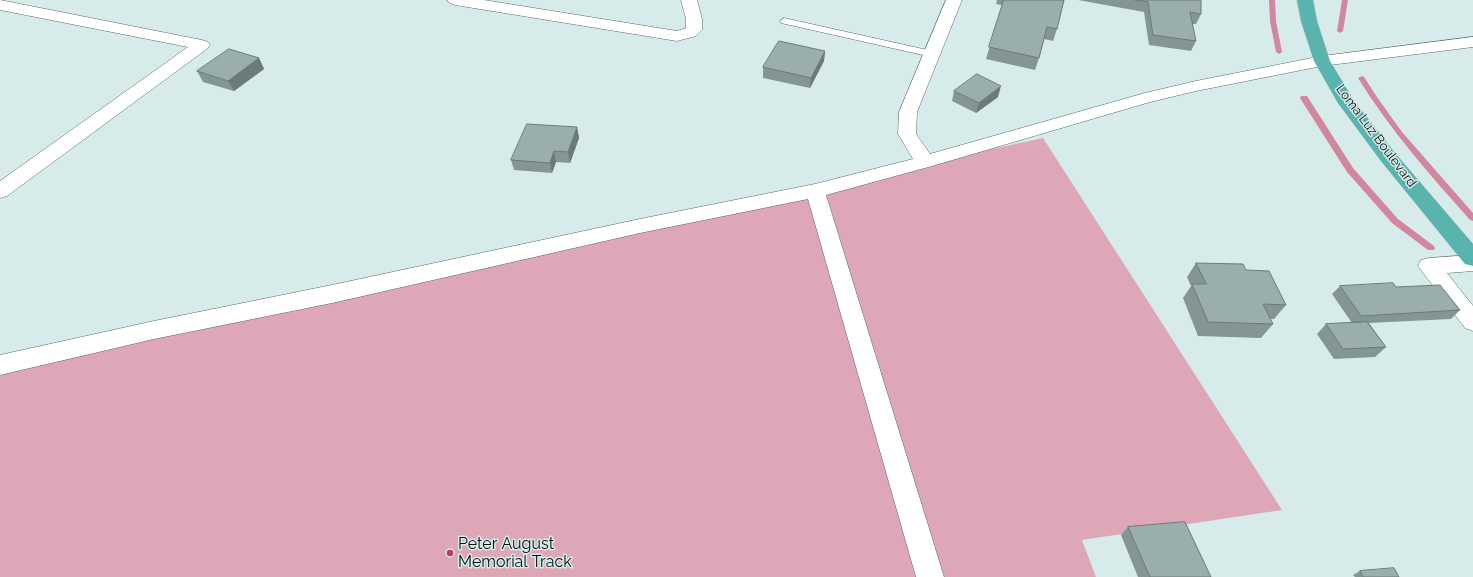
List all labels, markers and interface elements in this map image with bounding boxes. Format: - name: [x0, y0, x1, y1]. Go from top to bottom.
- street label: Loma Luz Boulevard: [1332, 82, 1420, 190]
- place label: Peter August Memorial Track: [458, 534, 572, 572]
- marker: Peter August Memorial Track: [445, 548, 455, 558]

